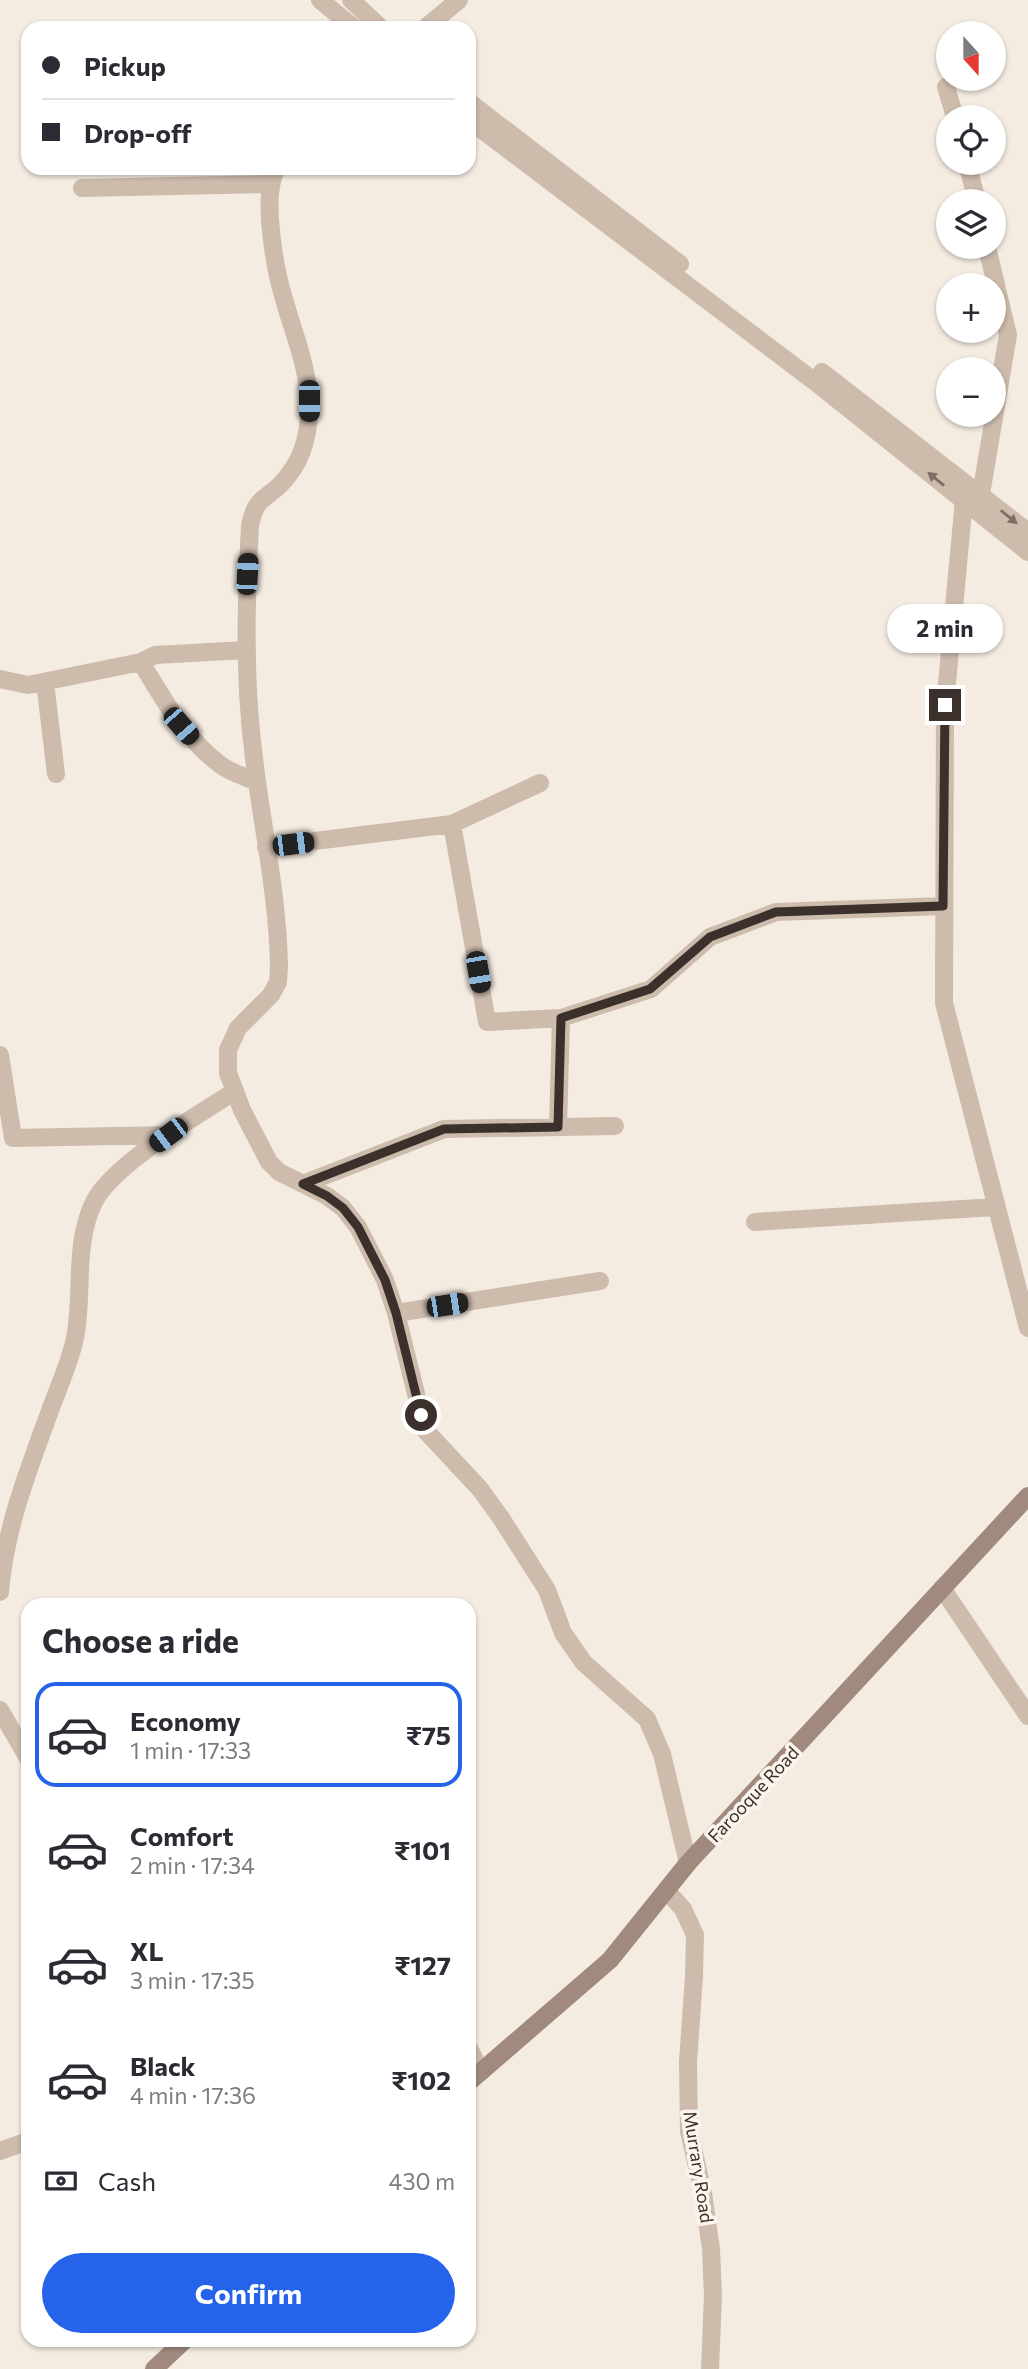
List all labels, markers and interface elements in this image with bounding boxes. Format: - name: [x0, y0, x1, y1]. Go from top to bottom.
- north arrow: [936, 21, 1006, 91]
- map controls: [936, 21, 1006, 427]
- text: Pickup: [84, 50, 166, 81]
- button: locate: [936, 105, 1006, 175]
- text: Drop-off: [84, 117, 191, 148]
- button: layers: [936, 189, 1006, 259]
- button: +: [936, 273, 1006, 343]
- button: −: [936, 357, 1006, 427]
- car: [299, 380, 320, 422]
- one-way arrow: [928, 471, 946, 486]
- one-way arrow: [999, 509, 1017, 524]
- car: [236, 552, 259, 596]
- callout: 2 min: [887, 604, 1003, 652]
- text: 2 min: [916, 614, 974, 642]
- route end: [929, 689, 961, 721]
- car: [160, 703, 203, 749]
- car: [271, 831, 316, 857]
- car: [465, 949, 492, 995]
- car: [145, 1114, 192, 1156]
- car: [425, 1291, 470, 1319]
- route start: [405, 1399, 437, 1431]
- text: Choose a ride: [42, 1620, 239, 1660]
- icon: car: [46, 1703, 109, 1766]
- text: Economy: [130, 1705, 241, 1736]
- text: ₹75: [406, 1719, 451, 1750]
- text: 1 min · 17:33: [130, 1736, 251, 1764]
- street label: Farooque Road: [703, 1741, 803, 1847]
- icon: car: [46, 1818, 109, 1881]
- text: Comfort: [130, 1820, 233, 1851]
- text: ₹101: [394, 1834, 451, 1865]
- text: 2 min · 17:34: [130, 1851, 255, 1879]
- icon: car: [46, 1933, 109, 1996]
- text: XL: [130, 1935, 164, 1966]
- text: ₹127: [394, 1949, 451, 1980]
- text: 3 min · 17:35: [130, 1966, 255, 1994]
- icon: car: [46, 2048, 109, 2111]
- text: Black: [130, 2050, 196, 2081]
- text: ₹102: [391, 2064, 451, 2095]
- text: 4 min · 17:36: [130, 2081, 256, 2109]
- street label: Murrary Road: [679, 2110, 719, 2224]
- icon: cash: [42, 2162, 80, 2200]
- text: Cash: [98, 2165, 156, 2196]
- text: 430 m: [389, 2167, 455, 2195]
- button: Confirm: [42, 2253, 455, 2333]

